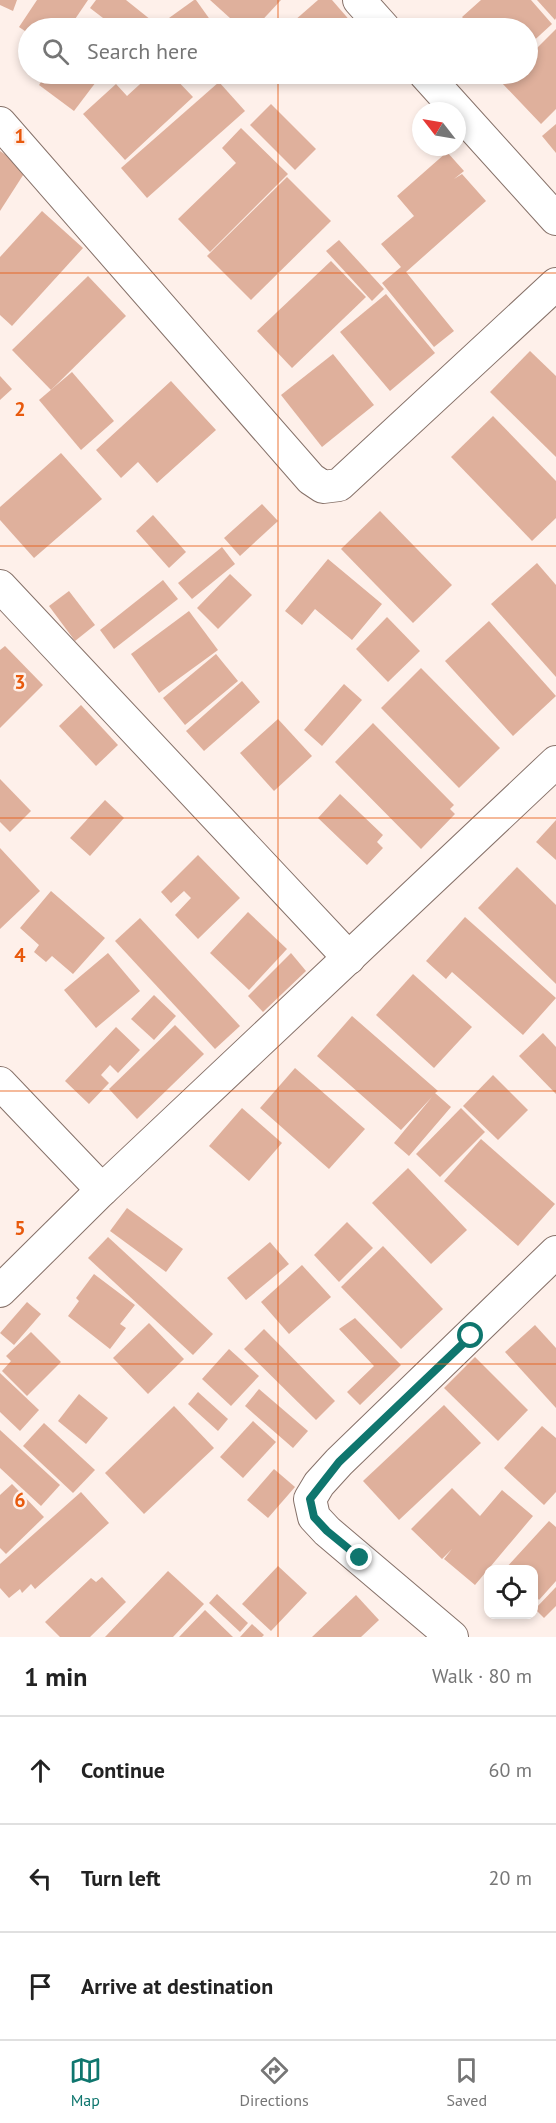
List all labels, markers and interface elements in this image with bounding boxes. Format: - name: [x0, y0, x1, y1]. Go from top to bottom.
- search box: [18, 18, 538, 84]
- icon: search: [39, 35, 72, 68]
- text: Search here: [87, 37, 198, 65]
- north arrow: [412, 102, 466, 156]
- text: 1: [14, 123, 26, 149]
- text: 2: [14, 396, 26, 422]
- text: 3: [14, 669, 26, 695]
- text: 4: [14, 942, 26, 968]
- text: 5: [14, 1215, 26, 1241]
- route start: [457, 1322, 483, 1348]
- text: 6: [14, 1487, 26, 1513]
- route end: [346, 1544, 372, 1570]
- map controls: [484, 1565, 538, 1619]
- button: locate: [484, 1565, 538, 1619]
- text: 1 min: [24, 1660, 87, 1693]
- text: Walk · 80 m: [432, 1663, 532, 1689]
- icon: ahead: [24, 1754, 57, 1787]
- text: Continue: [81, 1756, 165, 1784]
- text: 60 m: [489, 1757, 532, 1783]
- icon: left: [24, 1862, 57, 1895]
- text: Turn left: [81, 1864, 161, 1892]
- text: 20 m: [489, 1865, 532, 1891]
- icon: arrive: [24, 1970, 57, 2003]
- text: Arrive at destination: [81, 1972, 273, 2000]
- tab: Map: [69, 2054, 102, 2110]
- tab: Directions: [240, 2054, 309, 2110]
- tab: Saved: [446, 2054, 487, 2110]

